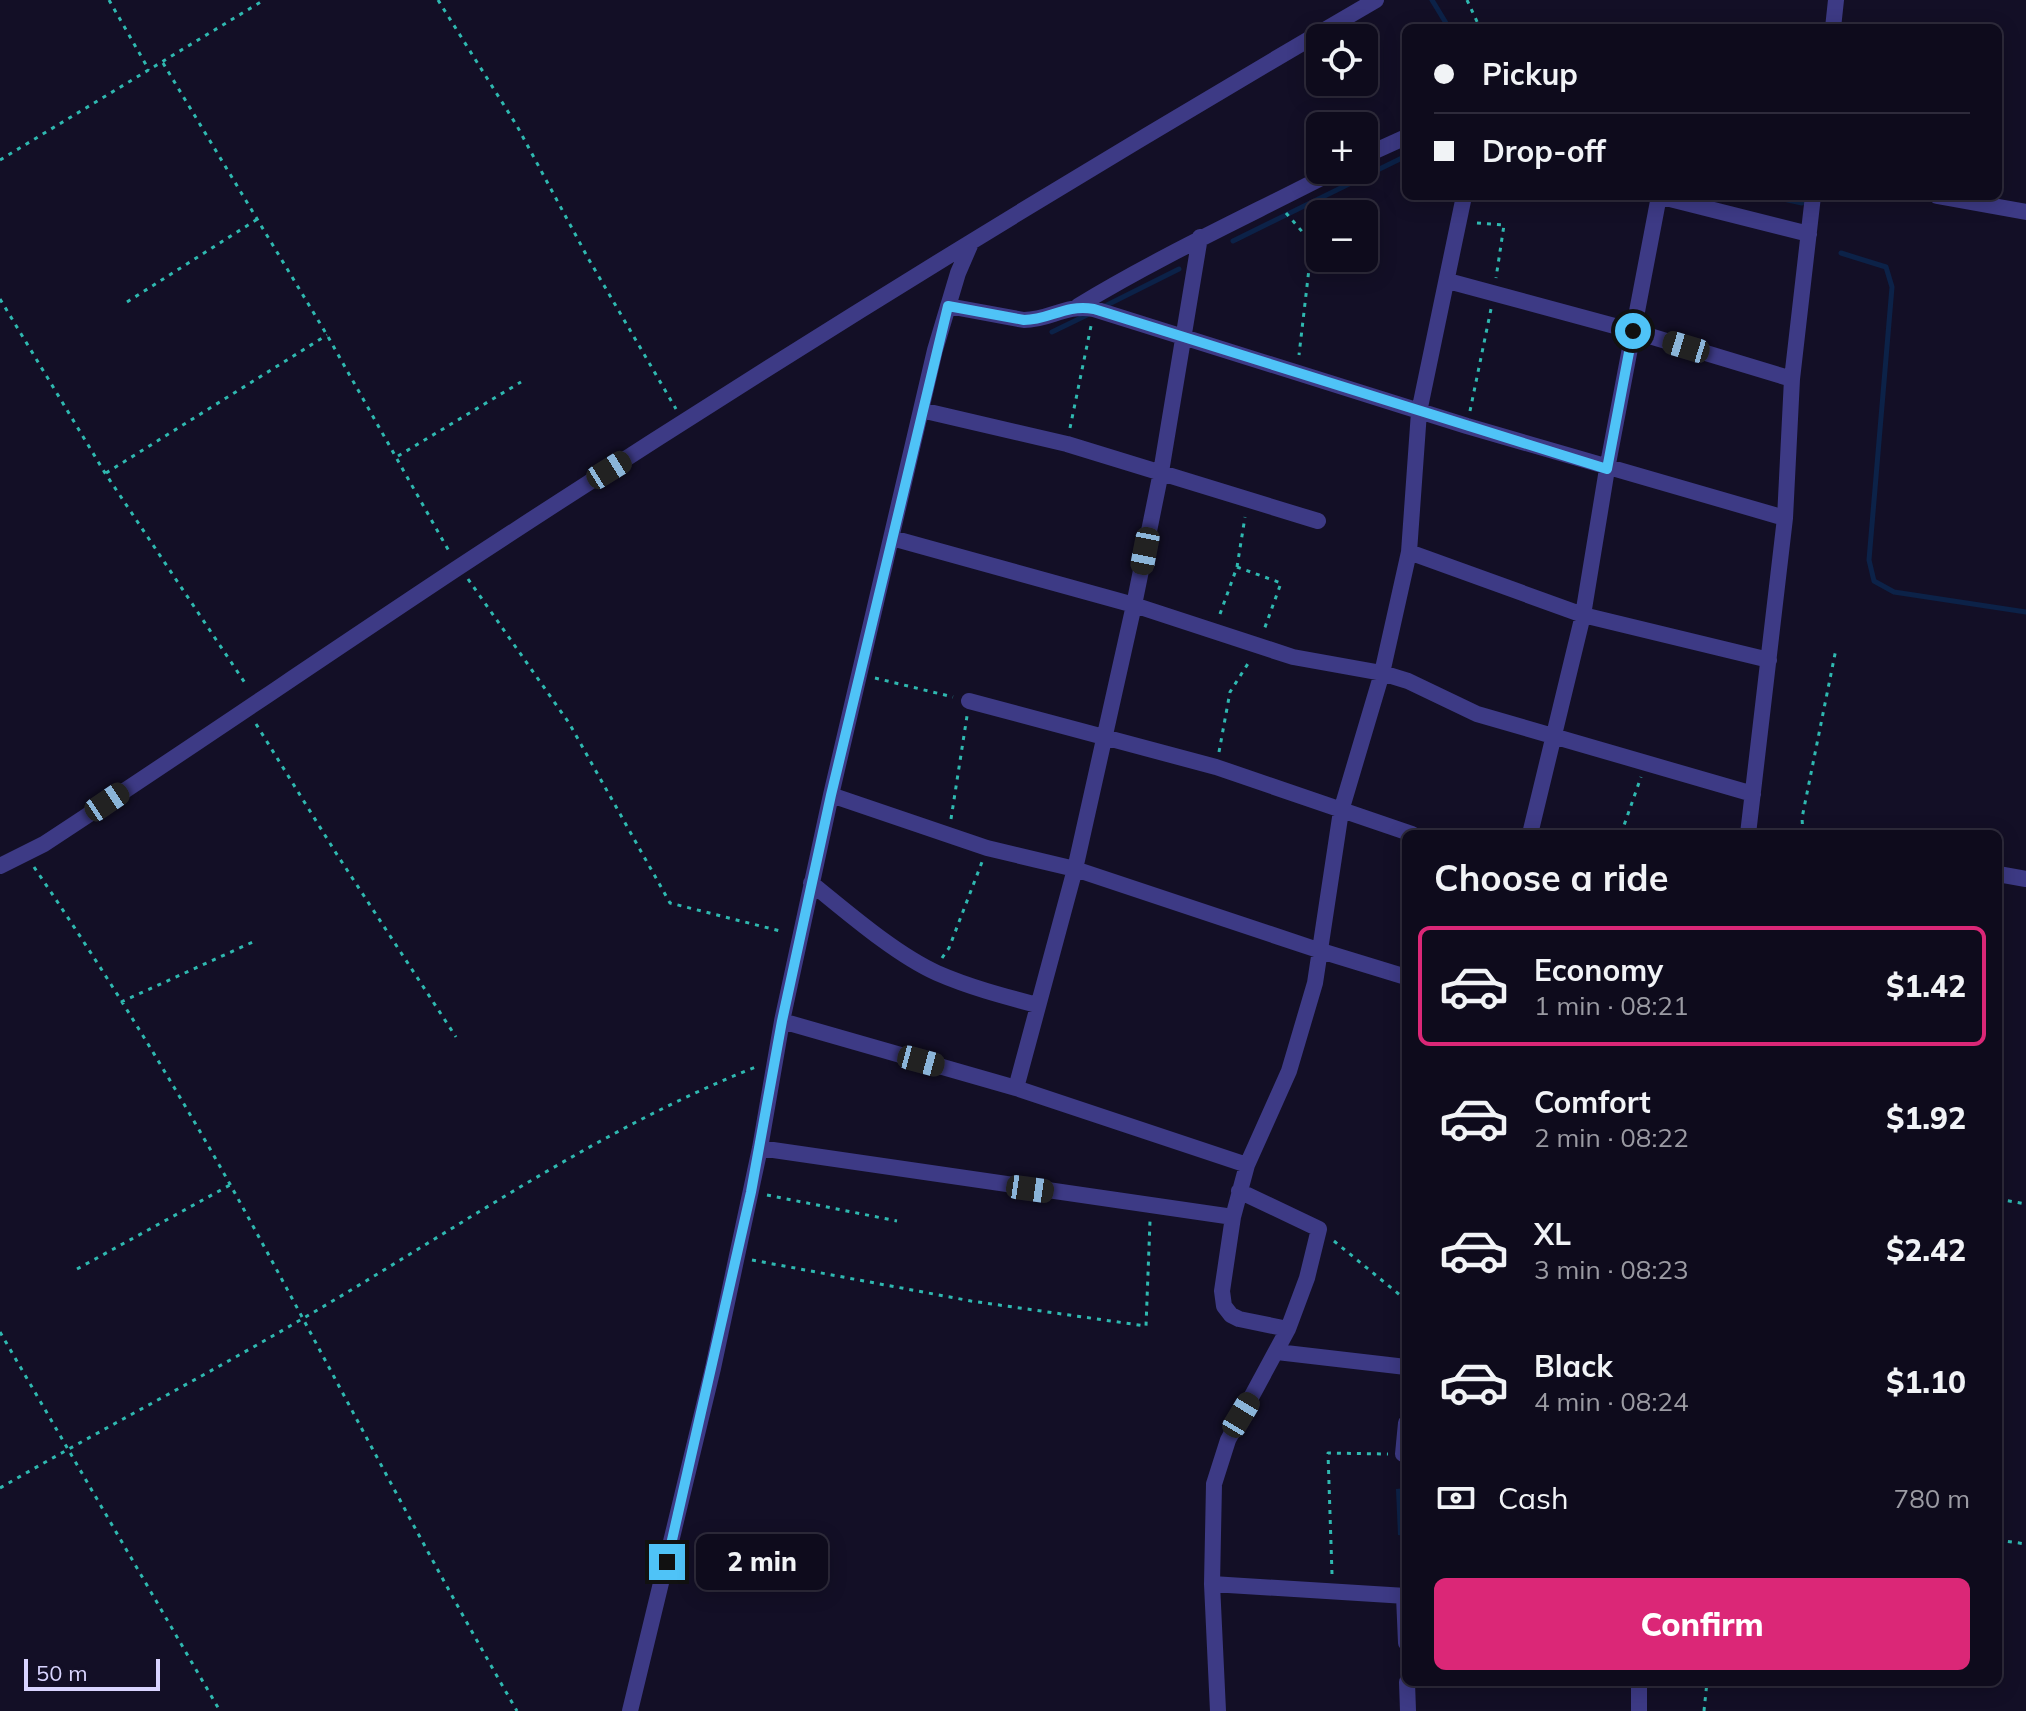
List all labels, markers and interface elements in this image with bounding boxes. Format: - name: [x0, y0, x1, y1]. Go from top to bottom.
- map controls: [1306, 24, 1378, 272]
- button: locate: [1306, 24, 1378, 96]
- text: Pickup: [1482, 55, 1578, 93]
- button: +: [1306, 112, 1378, 184]
- text: Drop-off: [1482, 132, 1606, 170]
- button: −: [1306, 200, 1378, 272]
- route start: [1615, 313, 1651, 349]
- car: [1660, 329, 1712, 365]
- car: [582, 447, 636, 493]
- car: [1129, 525, 1161, 577]
- car: [80, 779, 134, 825]
- text: Choose a ride: [1434, 855, 1668, 900]
- icon: car: [1438, 950, 1510, 1022]
- text: Economy: [1534, 951, 1663, 989]
- text: $1.42: [1886, 967, 1966, 1005]
- text: 1 min · 08:21: [1534, 989, 1689, 1022]
- car: [895, 1043, 947, 1079]
- icon: car: [1438, 1082, 1510, 1154]
- text: Comfort: [1534, 1083, 1651, 1121]
- text: $1.92: [1886, 1099, 1966, 1137]
- text: 2 min · 08:22: [1534, 1121, 1689, 1154]
- car: [1005, 1174, 1055, 1204]
- icon: car: [1438, 1214, 1510, 1286]
- text: XL: [1534, 1215, 1571, 1253]
- text: $2.42: [1886, 1231, 1966, 1269]
- text: 3 min · 08:23: [1534, 1253, 1689, 1286]
- icon: car: [1438, 1346, 1510, 1418]
- text: Black: [1534, 1347, 1613, 1385]
- text: $1.10: [1886, 1363, 1966, 1401]
- text: 4 min · 08:24: [1534, 1385, 1689, 1418]
- car: [1218, 1388, 1264, 1442]
- icon: cash: [1434, 1476, 1478, 1520]
- text: Cash: [1498, 1479, 1569, 1517]
- text: 780 m: [1894, 1482, 1970, 1515]
- callout: 2 min: [695, 1534, 827, 1590]
- route end: [649, 1544, 685, 1580]
- text: 2 min: [727, 1545, 797, 1578]
- button: Confirm: [1434, 1578, 1970, 1670]
- scale bar: [24, 1655, 160, 1691]
- text: 50 m: [36, 1659, 87, 1687]

